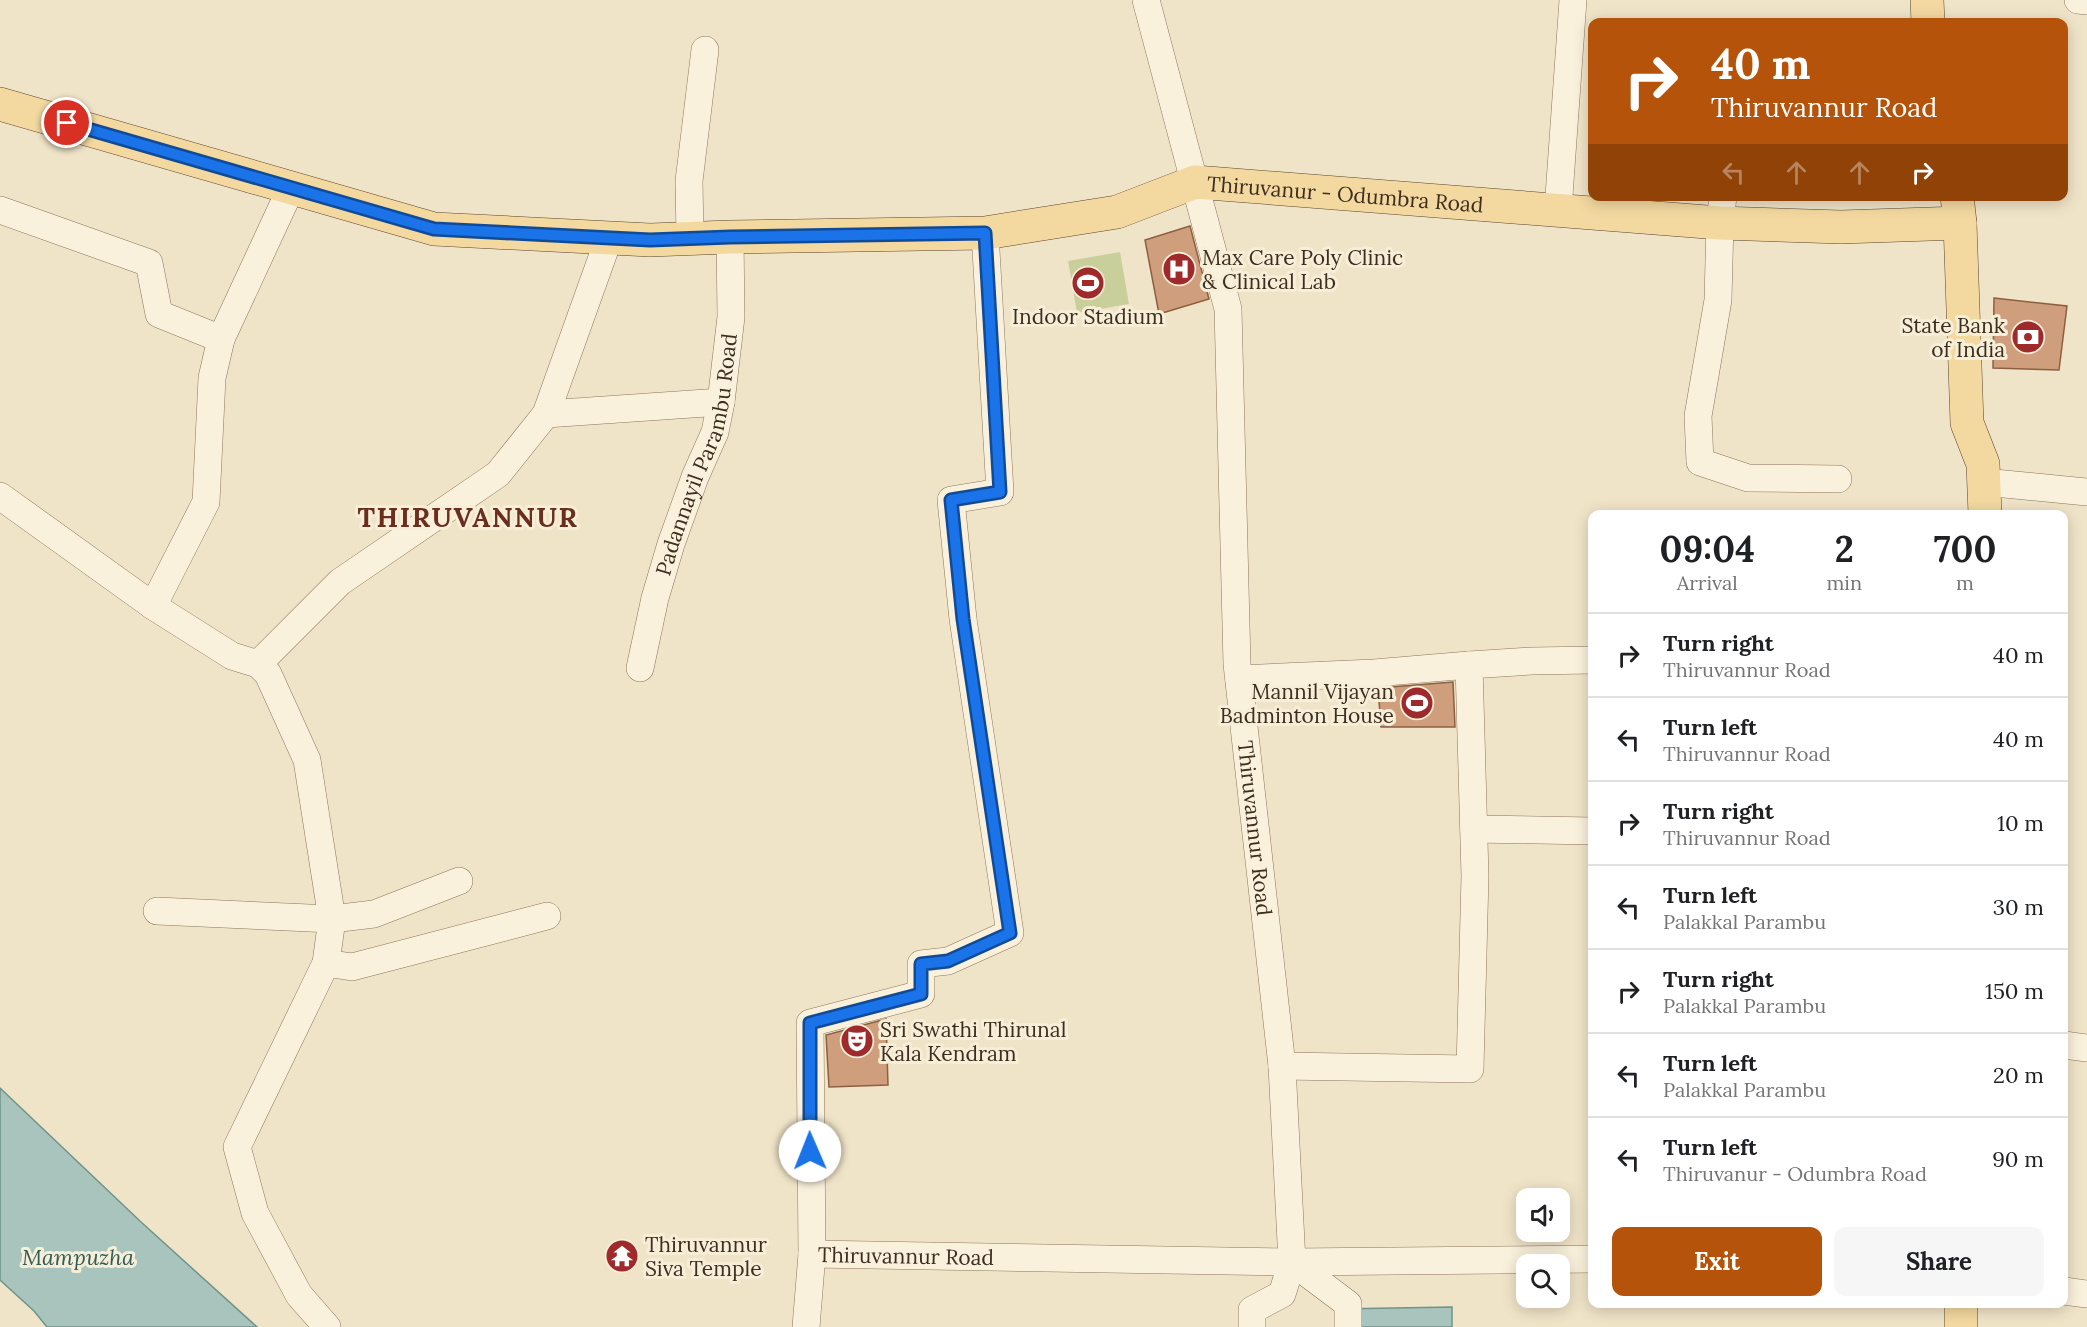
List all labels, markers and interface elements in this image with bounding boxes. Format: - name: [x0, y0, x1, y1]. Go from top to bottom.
- text: 40 m: [1711, 37, 1810, 91]
- icon: right: [1612, 42, 1690, 120]
- text: Thiruvannur Road: [1711, 90, 1937, 124]
- pin: [41, 97, 92, 148]
- icon: arrive: [50, 106, 83, 139]
- icon: left: [1717, 156, 1750, 189]
- icon: ahead: [1780, 156, 1813, 189]
- icon: ahead: [1843, 156, 1876, 189]
- icon: right: [1906, 156, 1939, 189]
- street label: Thiruvanur - Odumbra Road: [1206, 169, 1485, 218]
- place label: Max Care Poly Clinic & Clinical Lab: [1202, 244, 1403, 295]
- hospital icon: Max Care Poly Clinic & Clinical Lab: [1161, 251, 1197, 287]
- sports icon: Indoor Stadium: [1070, 265, 1106, 301]
- place label: Indoor Stadium: [1012, 303, 1164, 330]
- place label: State Bank of India: [1901, 312, 2006, 363]
- bank icon: State Bank of India: [2010, 319, 2046, 355]
- street label: Padannayil Parambu Road: [649, 332, 742, 579]
- district label: THIRUVANNUR: [358, 500, 578, 534]
- text: 09:04: [1660, 526, 1755, 572]
- text: 2: [1835, 526, 1854, 572]
- text: 700: [1934, 526, 1996, 572]
- text: Arrival: [1677, 570, 1738, 595]
- text: min: [1826, 570, 1862, 595]
- text: m: [1956, 570, 1974, 595]
- text: Turn right: [1663, 629, 1774, 657]
- icon: right: [1612, 639, 1645, 672]
- text: 40 m: [1993, 641, 2044, 669]
- text: Thiruvannur Road: [1663, 657, 1831, 682]
- place label: Mannil Vijayan Badminton House: [1220, 678, 1394, 729]
- sports icon: Mannil Vijayan Badminton House: [1399, 685, 1435, 721]
- text: Turn left: [1663, 713, 1757, 741]
- icon: left: [1612, 723, 1645, 756]
- text: 40 m: [1993, 725, 2044, 753]
- street label: Thiruvannur Road: [1232, 739, 1279, 917]
- text: Thiruvannur Road: [1663, 741, 1831, 766]
- text: Turn right: [1663, 797, 1774, 825]
- icon: right: [1612, 807, 1645, 840]
- text: 10 m: [1997, 809, 2044, 837]
- text: Thiruvannur Road: [1663, 825, 1831, 850]
- text: Turn left: [1663, 881, 1757, 909]
- icon: left: [1612, 891, 1645, 924]
- text: 30 m: [1993, 893, 2044, 921]
- text: Palakkal Parambu: [1663, 909, 1826, 934]
- text: Turn right: [1663, 965, 1774, 993]
- icon: right: [1612, 975, 1645, 1008]
- text: 150 m: [1985, 977, 2044, 1005]
- text: Palakkal Parambu: [1663, 993, 1826, 1018]
- place label: Sri Swathi Thirunal Kala Kendram: [880, 1016, 1066, 1067]
- theatre icon: Sri Swathi Thirunal Kala Kendram: [839, 1023, 875, 1059]
- text: Turn left: [1663, 1049, 1757, 1077]
- icon: left: [1612, 1059, 1645, 1092]
- text: 20 m: [1993, 1061, 2044, 1089]
- text: Palakkal Parambu: [1663, 1077, 1826, 1102]
- position arrow: [778, 1119, 842, 1183]
- text: Turn left: [1663, 1133, 1757, 1161]
- icon: left: [1612, 1143, 1645, 1176]
- text: 90 m: [1992, 1145, 2044, 1173]
- text: Thiruvanur - Odumbra Road: [1663, 1161, 1927, 1186]
- map controls: [1516, 1188, 1570, 1308]
- button: sound: [1516, 1188, 1570, 1242]
- button: Exit: [1612, 1227, 1822, 1296]
- button: Share: [1834, 1227, 2044, 1296]
- place label: Thiruvannur Siva Temple: [645, 1231, 767, 1282]
- temple icon: Thiruvannur Siva Temple: [604, 1238, 640, 1274]
- street label: Thiruvannur Road: [818, 1241, 994, 1271]
- water label: Mampuzha: [22, 1243, 135, 1271]
- button: search: [1516, 1254, 1570, 1308]

